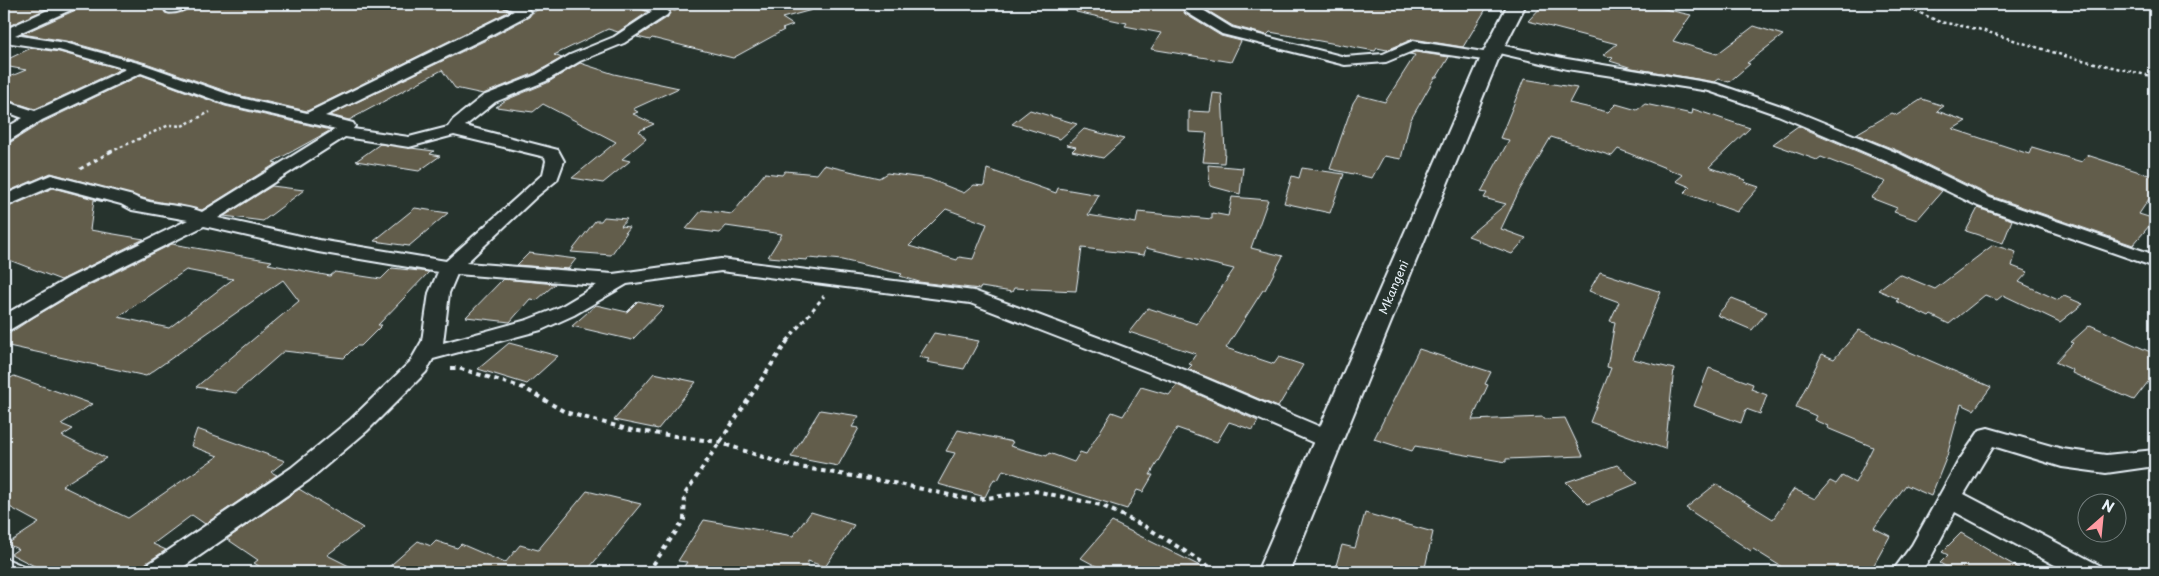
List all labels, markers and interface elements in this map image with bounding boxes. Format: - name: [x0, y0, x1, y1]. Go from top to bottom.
- street label: Mkangeni: [1374, 257, 1412, 317]
- north arrow: [2076, 494, 2126, 544]
- text: N: [2098, 494, 2118, 518]

